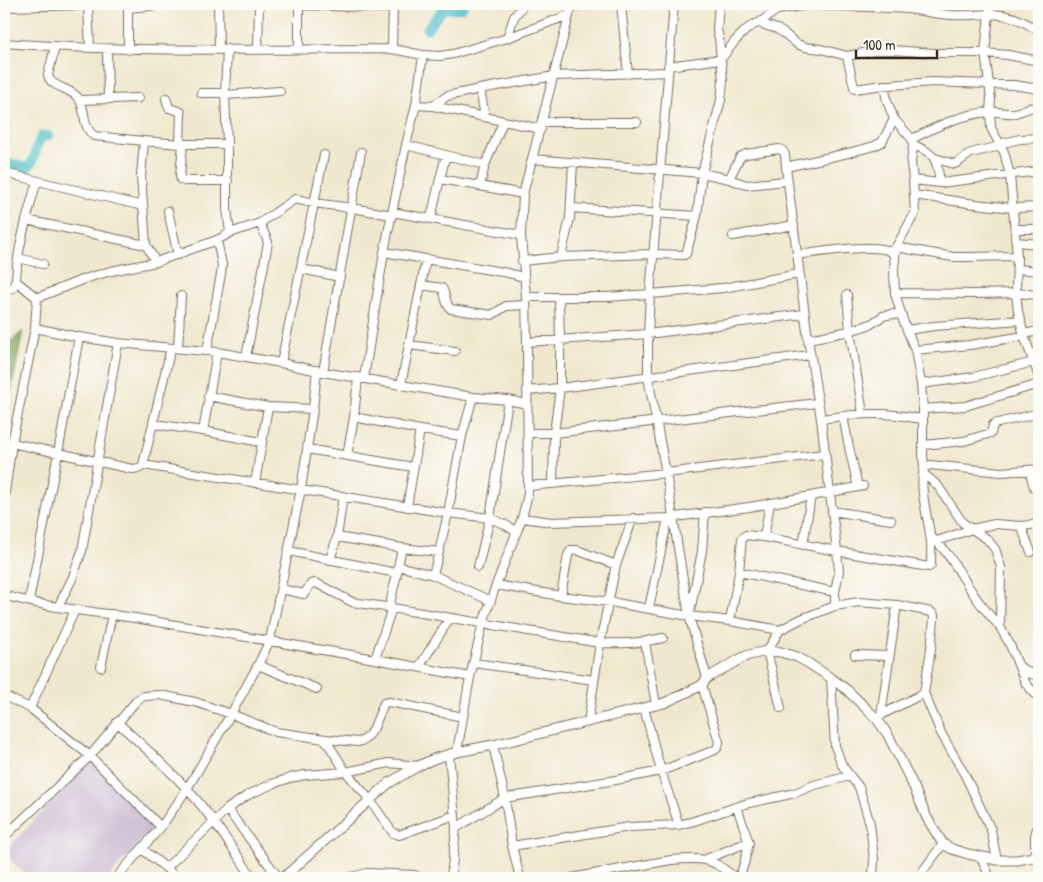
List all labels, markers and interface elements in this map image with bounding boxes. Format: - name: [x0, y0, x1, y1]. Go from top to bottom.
- scale bar: [856, 28, 937, 60]
- text: 100 m: [863, 34, 896, 55]

